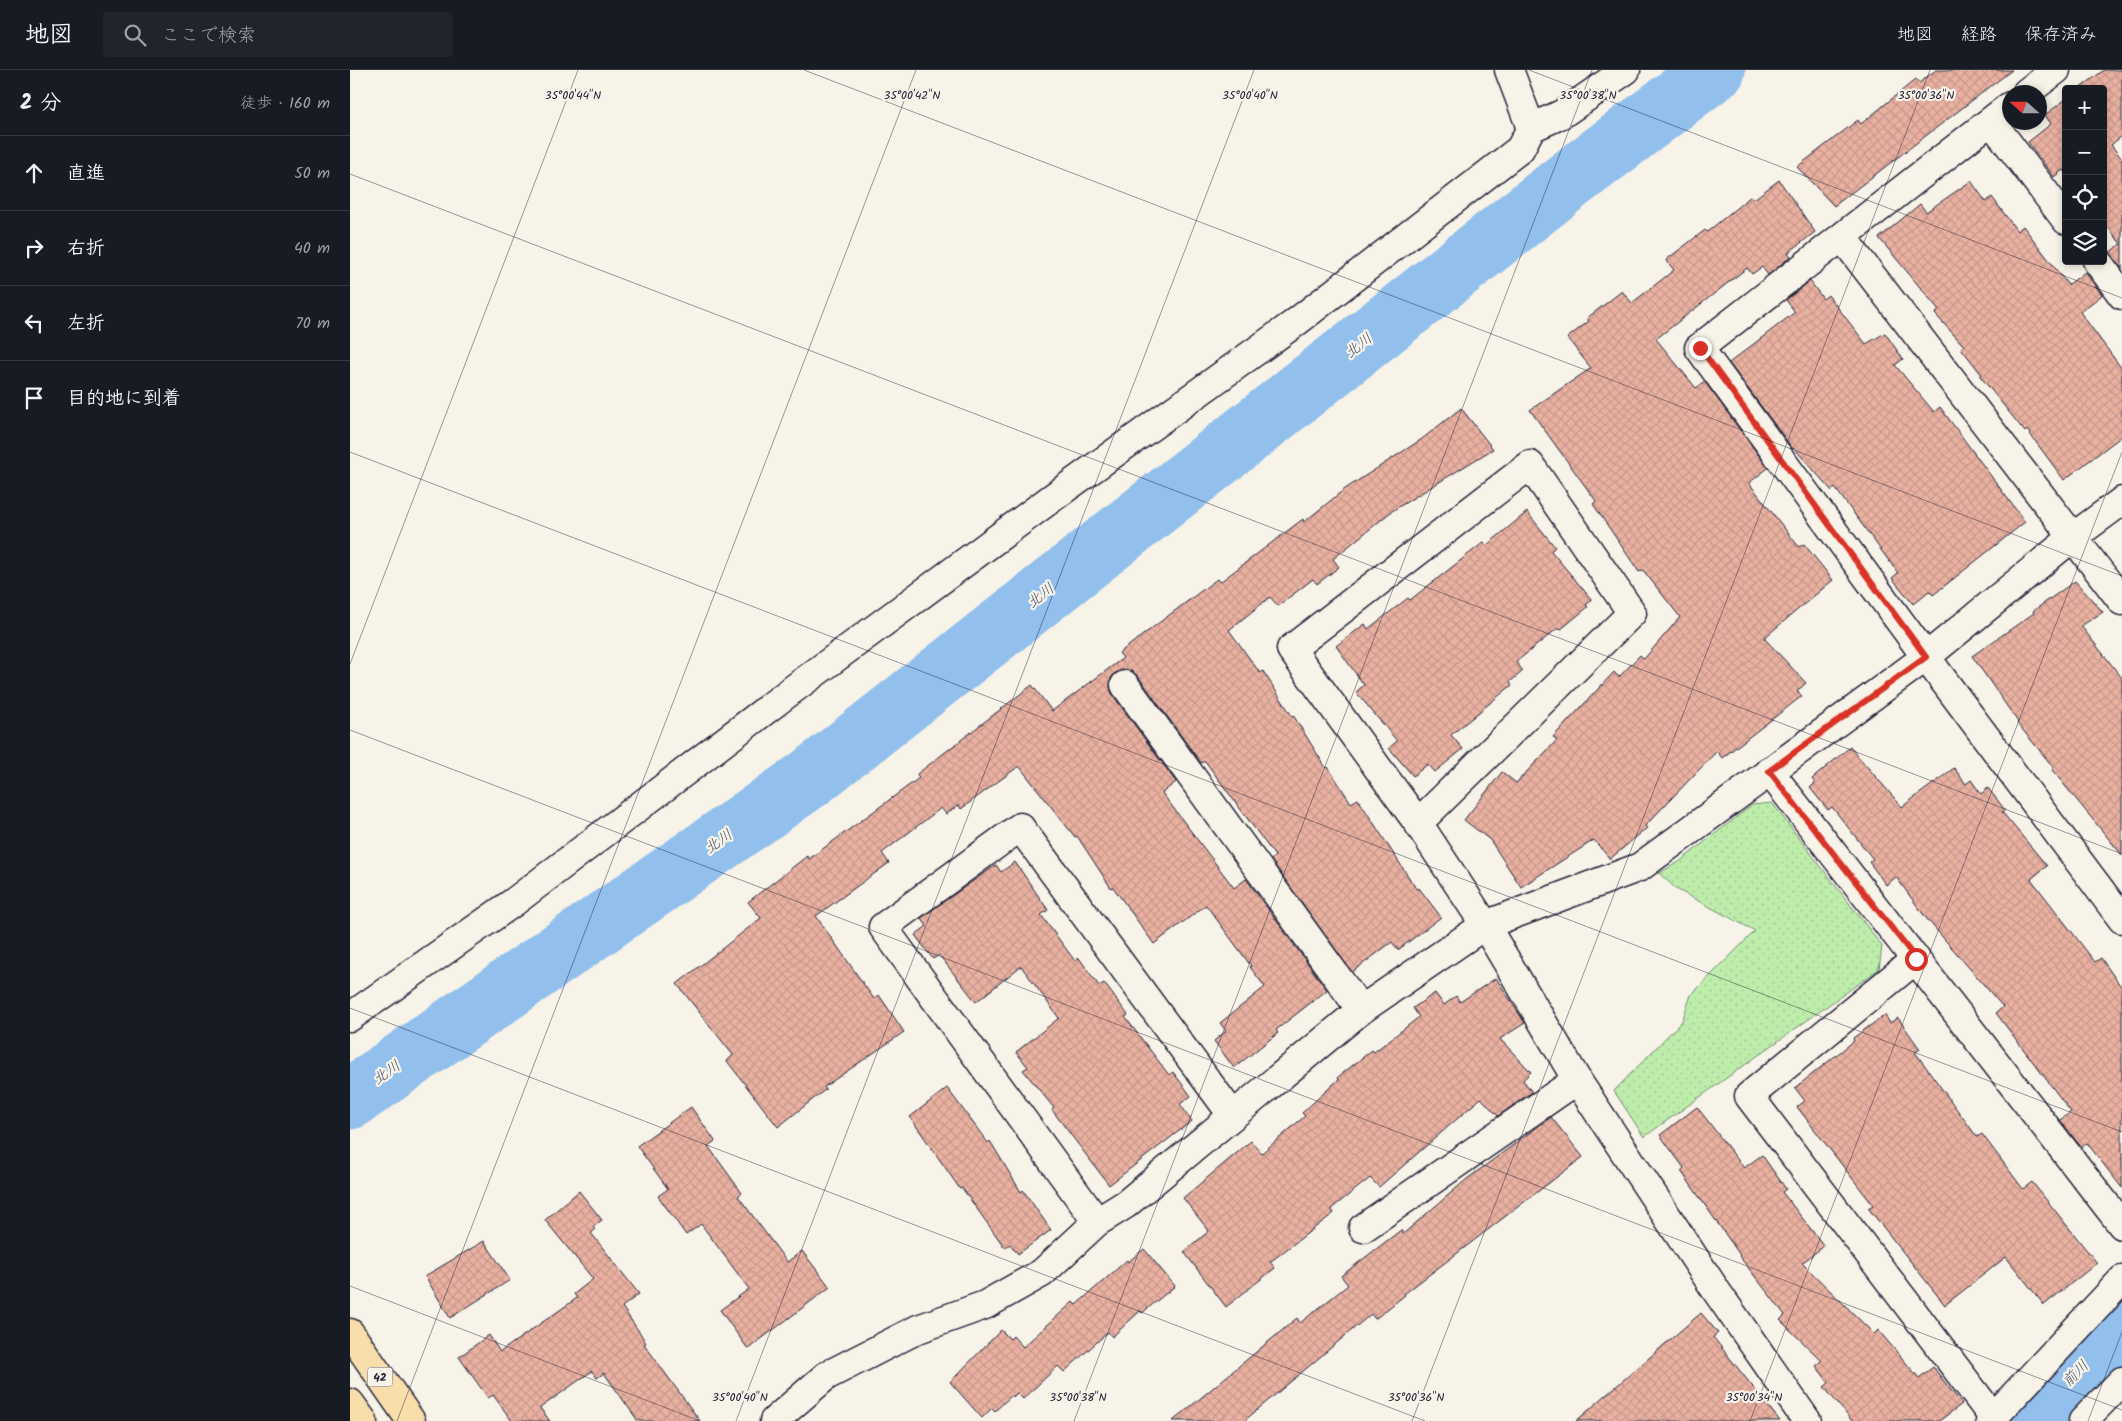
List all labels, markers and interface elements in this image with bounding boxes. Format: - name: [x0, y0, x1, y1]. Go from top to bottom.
- search box: [103, 12, 453, 57]
- text: 地図: [25, 16, 73, 55]
- icon: search: [121, 21, 149, 49]
- text: ここで検索: [161, 21, 256, 51]
- text: 地図: [1897, 21, 1933, 50]
- text: 経路: [1961, 21, 1997, 50]
- text: 保存済み: [2025, 21, 2097, 50]
- north arrow: [2002, 85, 2047, 130]
- map controls: [2062, 85, 2107, 265]
- button: +: [2062, 85, 2107, 130]
- text: 35°00'44"N: [545, 86, 601, 105]
- text: 35°00'42"N: [884, 86, 940, 105]
- text: 35°00'40"N: [1222, 86, 1278, 105]
- text: 35°00'38"N: [1559, 86, 1617, 105]
- text: 35°00'36"N: [1898, 86, 1954, 105]
- text: 2 分: [20, 87, 61, 120]
- text: 徒歩 · 160 m: [240, 91, 330, 116]
- button: −: [2062, 130, 2107, 175]
- icon: ahead: [20, 159, 48, 187]
- text: 直進: [67, 159, 105, 189]
- text: 50 m: [294, 161, 330, 186]
- button: locate: [2062, 175, 2107, 220]
- button: layers: [2062, 220, 2107, 265]
- icon: right: [20, 234, 48, 262]
- text: 右折: [67, 234, 105, 264]
- text: 40 m: [294, 236, 330, 261]
- icon: left: [20, 309, 48, 337]
- text: 左折: [67, 309, 105, 339]
- text: 70 m: [295, 311, 330, 336]
- water label: 北川: [1340, 327, 1378, 365]
- route end: [1689, 337, 1712, 360]
- icon: arrive: [20, 384, 48, 412]
- text: 目的地に到着: [67, 384, 181, 414]
- water label: 北川: [1022, 577, 1060, 615]
- water label: 北川: [700, 824, 738, 860]
- route start: [1905, 948, 1928, 971]
- water label: 北川: [368, 1055, 406, 1091]
- water label: 前川: [2057, 1355, 2095, 1393]
- road number: 42: [368, 1368, 392, 1386]
- text: 35°00'40"N: [712, 1388, 768, 1407]
- text: 35°00'38"N: [1049, 1388, 1107, 1407]
- text: 35°00'36"N: [1388, 1388, 1444, 1407]
- text: 35°00'34"N: [1726, 1388, 1782, 1407]

